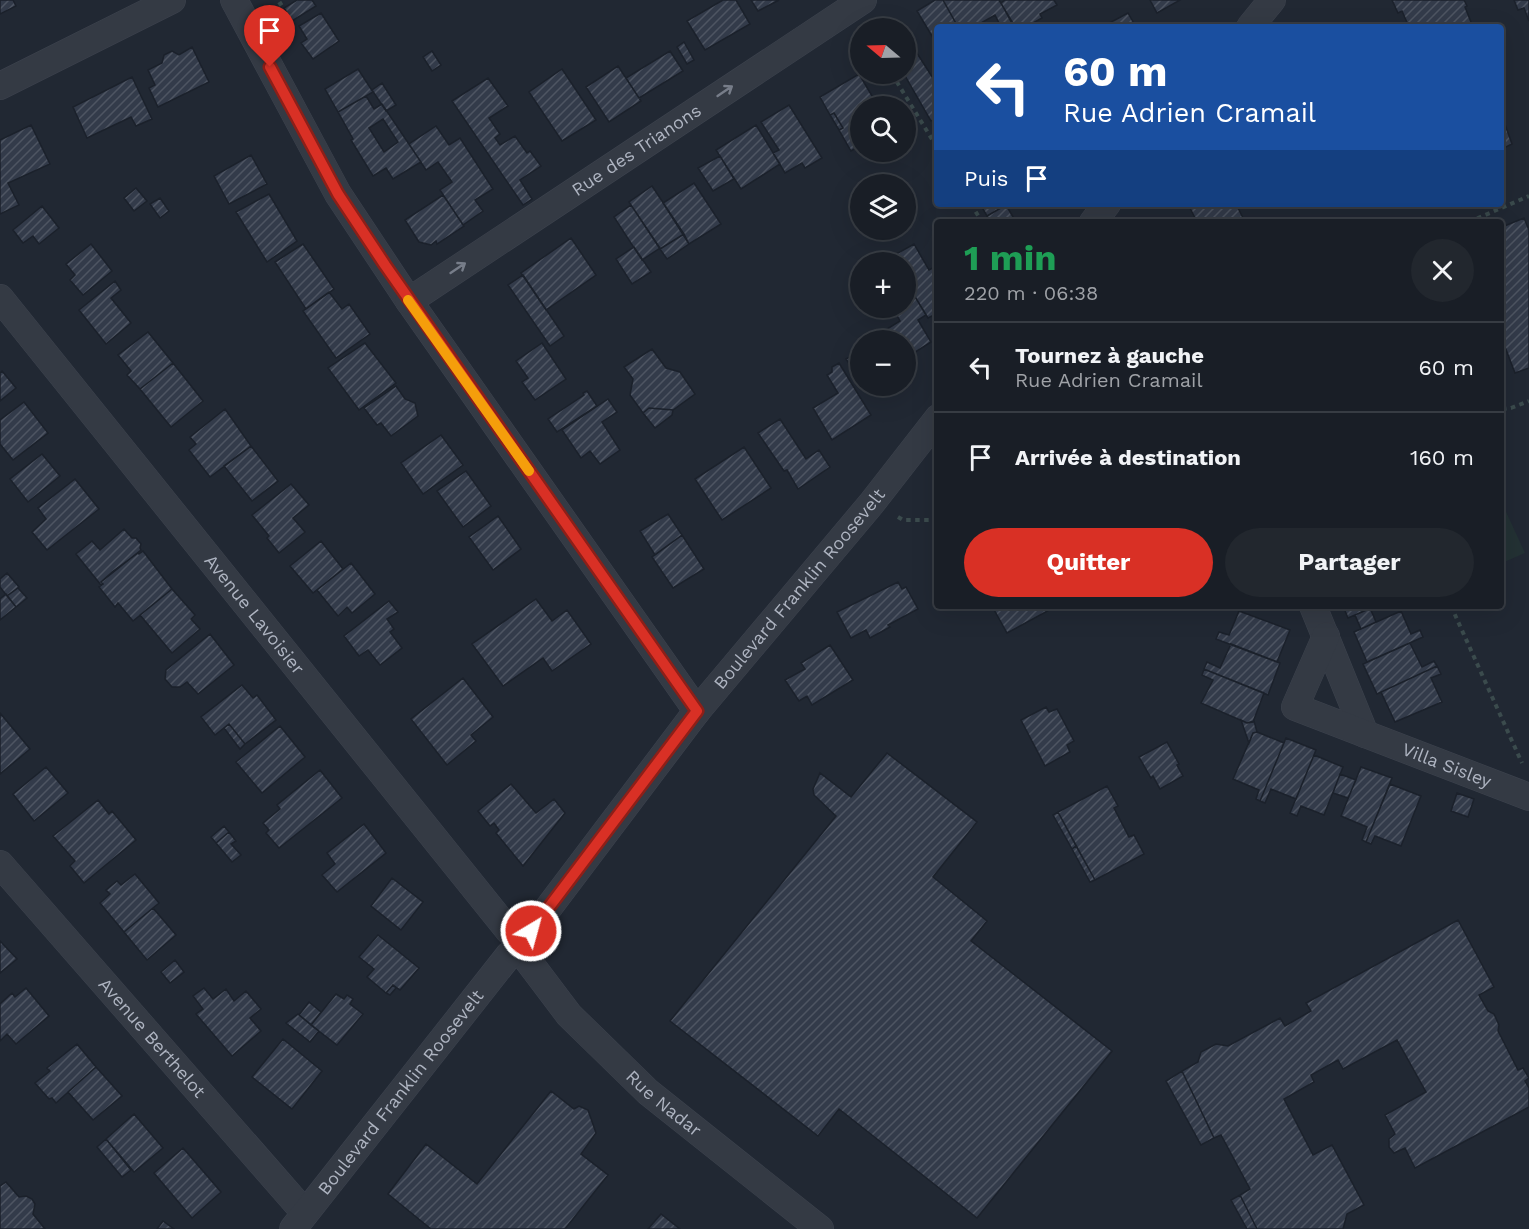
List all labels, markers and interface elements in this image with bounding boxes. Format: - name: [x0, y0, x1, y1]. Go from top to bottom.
- pin: [244, 5, 295, 67]
- icon: arrive: [253, 14, 286, 47]
- north arrow: [850, 18, 916, 84]
- map controls: [850, 18, 916, 396]
- text: 60 m: [1063, 47, 1167, 96]
- icon: left: [964, 48, 1042, 126]
- one-way arrow: [716, 85, 733, 97]
- button: search: [850, 96, 916, 162]
- text: Rue Adrien Cramail: [1063, 97, 1316, 129]
- street label: Rue des Trianons: [568, 99, 705, 200]
- icon: arrive: [1020, 162, 1053, 195]
- text: Puis: [964, 166, 1008, 191]
- button: layers: [850, 174, 916, 240]
- text: 1 min: [964, 237, 1056, 279]
- button: close: [1411, 239, 1474, 302]
- button: +: [850, 252, 916, 318]
- one-way arrow: [449, 262, 466, 275]
- text: 220 m · 06:38: [964, 281, 1098, 305]
- button: −: [850, 330, 916, 396]
- text: Tournez à gauche: [1015, 343, 1204, 368]
- icon: left: [964, 351, 997, 384]
- text: 60 m: [1418, 355, 1474, 380]
- text: Rue Adrien Cramail: [1015, 368, 1203, 392]
- icon: arrive: [964, 441, 997, 474]
- text: Arrivée à destination: [1015, 445, 1241, 470]
- text: 160 m: [1410, 445, 1474, 470]
- street label: Boulevard Franklin Roosevelt: [709, 484, 889, 693]
- button: Quitter: [964, 528, 1213, 597]
- button: Partager: [1225, 528, 1474, 597]
- street label: Avenue Lavoisier: [200, 550, 309, 678]
- street label: Villa Sisley: [1399, 738, 1495, 792]
- position arrow: [499, 899, 563, 963]
- street label: Avenue Berthelot: [95, 974, 210, 1102]
- street label: Boulevard Franklin Roosevelt: [313, 985, 488, 1199]
- street label: Rue Nadar: [622, 1066, 706, 1140]

